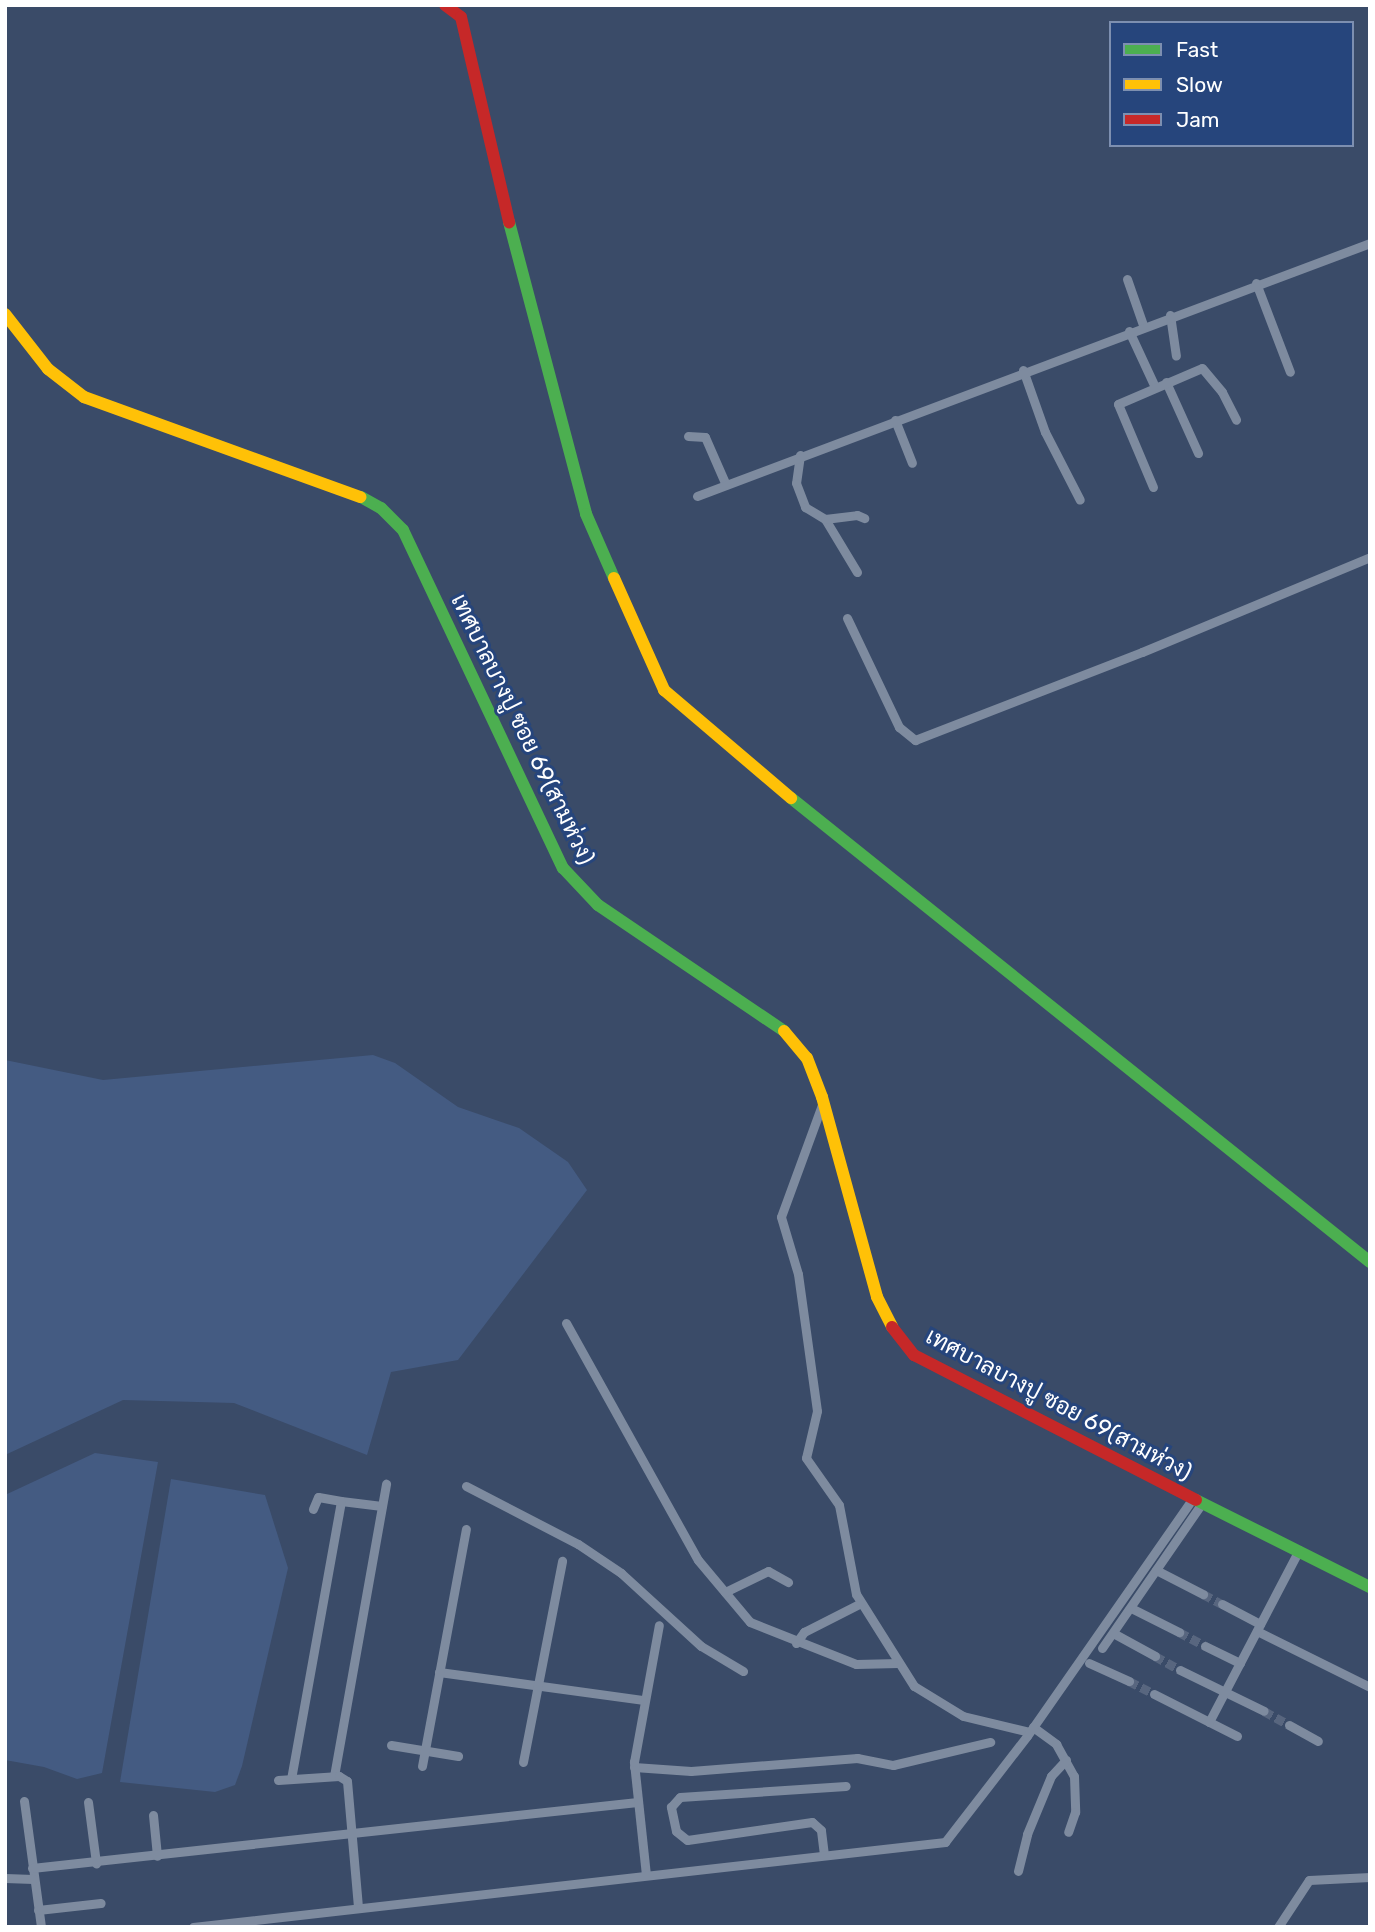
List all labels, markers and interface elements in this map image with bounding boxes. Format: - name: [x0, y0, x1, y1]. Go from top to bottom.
- legend: [1109, 21, 1354, 147]
- text: Fast: [1176, 37, 1218, 62]
- text: Slow: [1176, 72, 1223, 97]
- text: Jam: [1176, 107, 1220, 132]
- street label: เทศบาลบางปู ซอย 69(สามห่วง): [445, 589, 601, 869]
- street label: เทศบาลบางปู ซอย 69(สามห่วง): [921, 1322, 1197, 1486]

